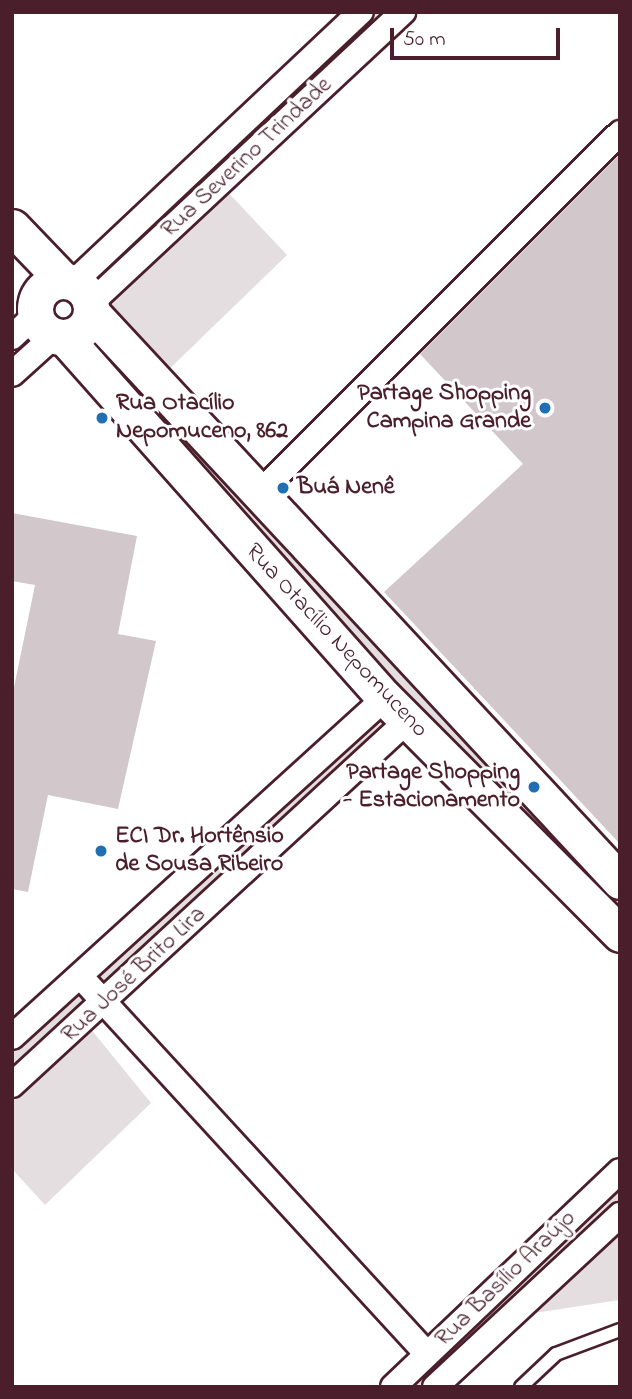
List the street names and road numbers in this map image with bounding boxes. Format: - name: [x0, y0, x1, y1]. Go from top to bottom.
- street label: Rua Severino Trindade: [156, 71, 338, 245]
- street label: Rua Otacílio Nepomuceno: [239, 538, 433, 744]
- street label: Rua José Brito Lira: [56, 901, 212, 1049]
- street label: Rua Basílio Araújo: [430, 1205, 582, 1353]

